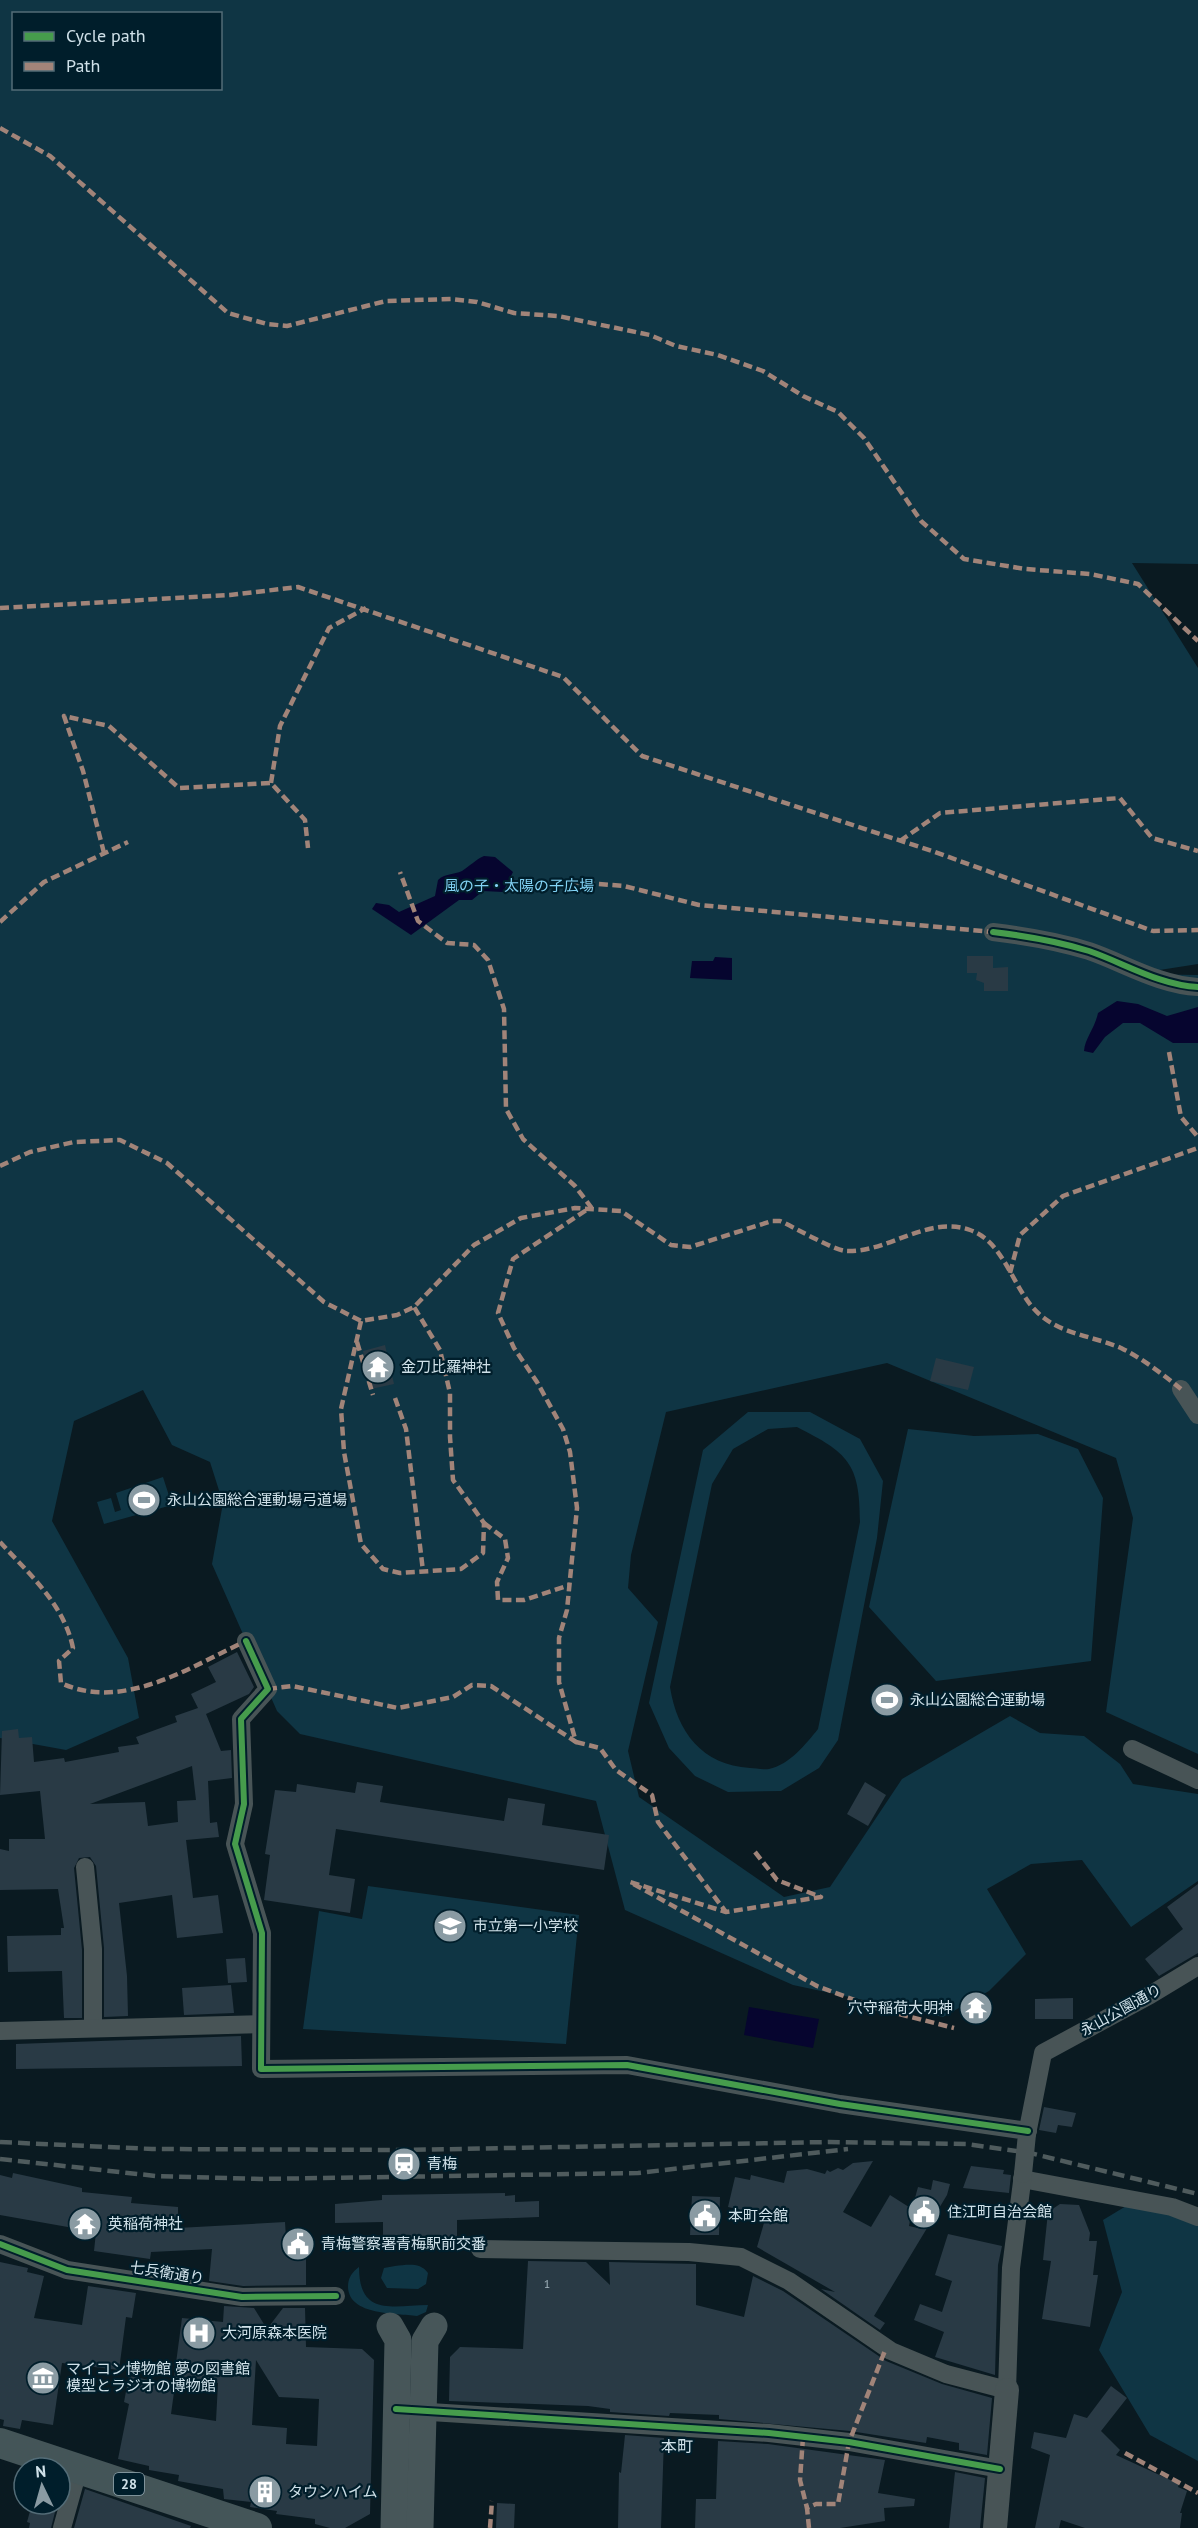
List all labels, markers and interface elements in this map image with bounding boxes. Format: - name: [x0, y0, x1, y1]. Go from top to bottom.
- legend: [12, 12, 222, 90]
- text: Cycle path: [66, 24, 146, 47]
- text: Path: [66, 54, 100, 77]
- park label: 風の子・太陽の子広場: [444, 876, 594, 895]
- temple icon: 金刀比羅神社: [360, 1349, 396, 1385]
- place label: 金刀比羅神社: [401, 1357, 491, 1376]
- sports icon: 永山公園総合運動場弓道場: [126, 1482, 162, 1518]
- place label: 永山公園総合運動場弓道場: [167, 1490, 347, 1509]
- sports icon: 永山公園総合運動場: [869, 1682, 905, 1718]
- place label: 永山公園総合運動場: [910, 1690, 1045, 1709]
- school or university icon: 市立第一小学校: [432, 1908, 468, 1944]
- place label: 市立第一小学校: [473, 1916, 578, 1935]
- street label: 永山公園通り: [1077, 1979, 1165, 2040]
- temple icon: 穴守稲荷大明神: [958, 1990, 994, 2026]
- place label: 穴守稲荷大明神: [848, 1998, 953, 2017]
- station icon: 青梅: [386, 2146, 422, 2182]
- place label: 青梅: [427, 2154, 457, 2173]
- public building icon: 住江町自治会館: [906, 2194, 942, 2230]
- public building icon: 本町会館: [687, 2198, 723, 2234]
- place label: 住江町自治会館: [947, 2202, 1052, 2221]
- temple icon: 英稲荷神社: [67, 2206, 103, 2242]
- place label: 本町会館: [728, 2206, 788, 2225]
- place label: 英稲荷神社: [108, 2214, 183, 2233]
- public building icon: 青梅警察署青梅駅前交番: [280, 2226, 316, 2262]
- place label: 青梅警察署青梅駅前交番: [321, 2234, 486, 2253]
- street label: 七兵衛通り: [129, 2257, 206, 2288]
- house number: 1: [544, 2276, 550, 2291]
- hospital icon: 大河原森本医院: [181, 2315, 217, 2351]
- place label: 大河原森本医院: [222, 2323, 327, 2342]
- place label: マイコン博物館 夢の図書館 模型とラジオの博物館: [66, 2359, 250, 2395]
- museum icon: マイコン博物館 夢の図書館 模型とラジオの博物館: [25, 2360, 61, 2396]
- district label: 本町: [661, 2436, 693, 2456]
- north arrow: [12, 2456, 72, 2516]
- text: N: [35, 2461, 47, 2481]
- road number: 28: [114, 2473, 144, 2495]
- building icon: タウンハイム: [247, 2474, 283, 2510]
- place label: タウンハイム: [288, 2482, 377, 2501]

